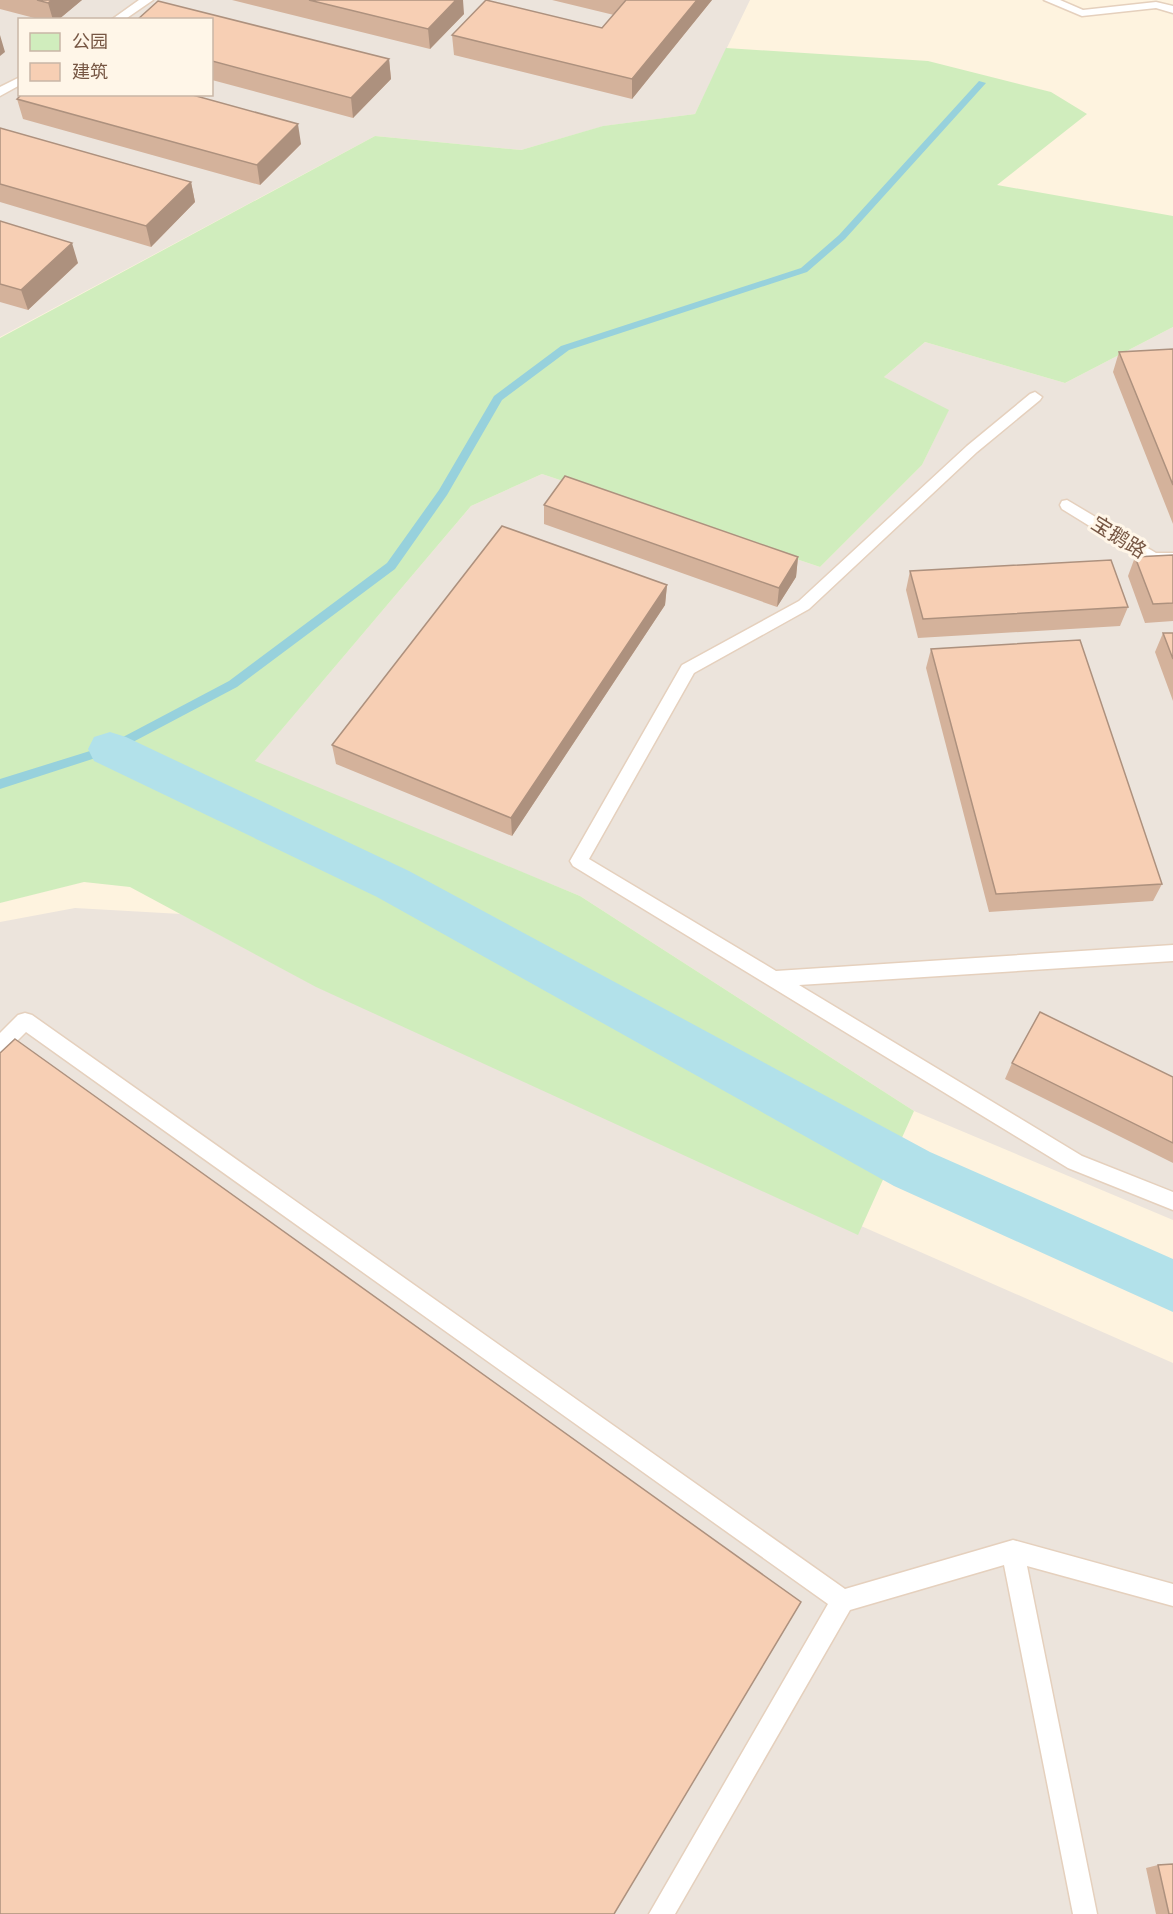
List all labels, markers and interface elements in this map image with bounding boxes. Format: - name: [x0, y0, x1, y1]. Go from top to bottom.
- legend: [18, 18, 213, 96]
- text: 公园: [72, 31, 108, 52]
- text: 建筑: [72, 61, 108, 82]
- street label: 宝鹅路: [1087, 511, 1151, 563]

